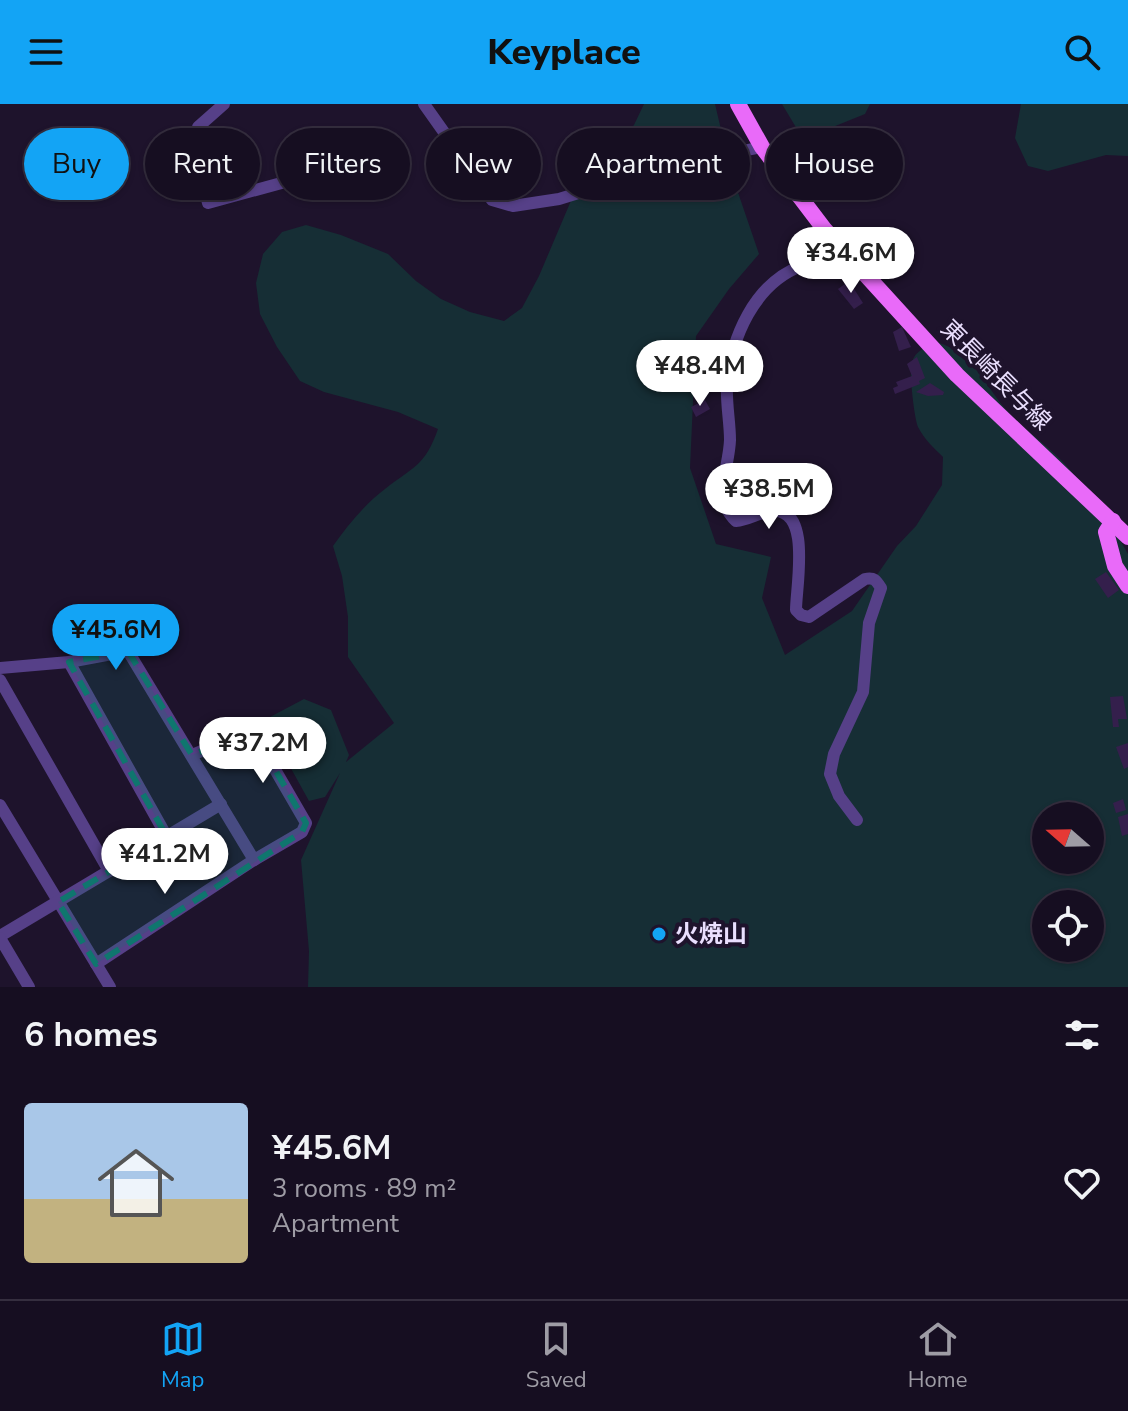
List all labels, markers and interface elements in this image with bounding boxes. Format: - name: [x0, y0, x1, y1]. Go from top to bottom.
- text: Keyplace: [487, 28, 641, 77]
- icon: menu: [24, 30, 68, 74]
- icon: search: [1060, 30, 1104, 74]
- chip: Buy: [24, 128, 129, 200]
- chip: Rent: [145, 128, 260, 200]
- chip: Filters: [276, 128, 410, 200]
- chip: New: [426, 128, 541, 200]
- chip: Apartment: [557, 128, 750, 200]
- chip: House: [766, 128, 903, 200]
- pin: ¥34.6M: [786, 227, 916, 295]
- text: ¥34.6M: [805, 235, 897, 270]
- street label: 東長崎長与線: [934, 313, 1058, 437]
- pin: ¥48.4M: [635, 340, 765, 408]
- text: ¥48.4M: [654, 348, 746, 383]
- pin: ¥38.5M: [704, 463, 834, 531]
- text: ¥38.5M: [723, 471, 815, 506]
- pin: ¥45.6M: [51, 604, 181, 672]
- text: ¥45.6M: [70, 612, 162, 647]
- pin: ¥37.2M: [198, 717, 328, 785]
- text: ¥37.2M: [217, 725, 309, 760]
- north arrow: [1032, 802, 1104, 874]
- map controls: [1032, 802, 1104, 962]
- pin: ¥41.2M: [100, 828, 230, 896]
- text: ¥41.2M: [119, 836, 211, 871]
- button: locate: [1032, 890, 1104, 962]
- place label: 火焼山: [675, 918, 747, 950]
- marker: 火焼山: [650, 925, 668, 943]
- text: 6 homes: [24, 1012, 158, 1058]
- icon: filters: [1060, 1013, 1104, 1057]
- text: ¥45.6M: [272, 1125, 392, 1171]
- icon: home: [88, 1135, 184, 1231]
- icon: heart: [1060, 1161, 1104, 1205]
- text: 3 rooms · 89 m²: [272, 1171, 456, 1206]
- text: Apartment: [272, 1206, 399, 1241]
- tab: Map: [161, 1317, 205, 1395]
- tab: Saved: [526, 1317, 587, 1395]
- tab: Home: [908, 1317, 967, 1395]

